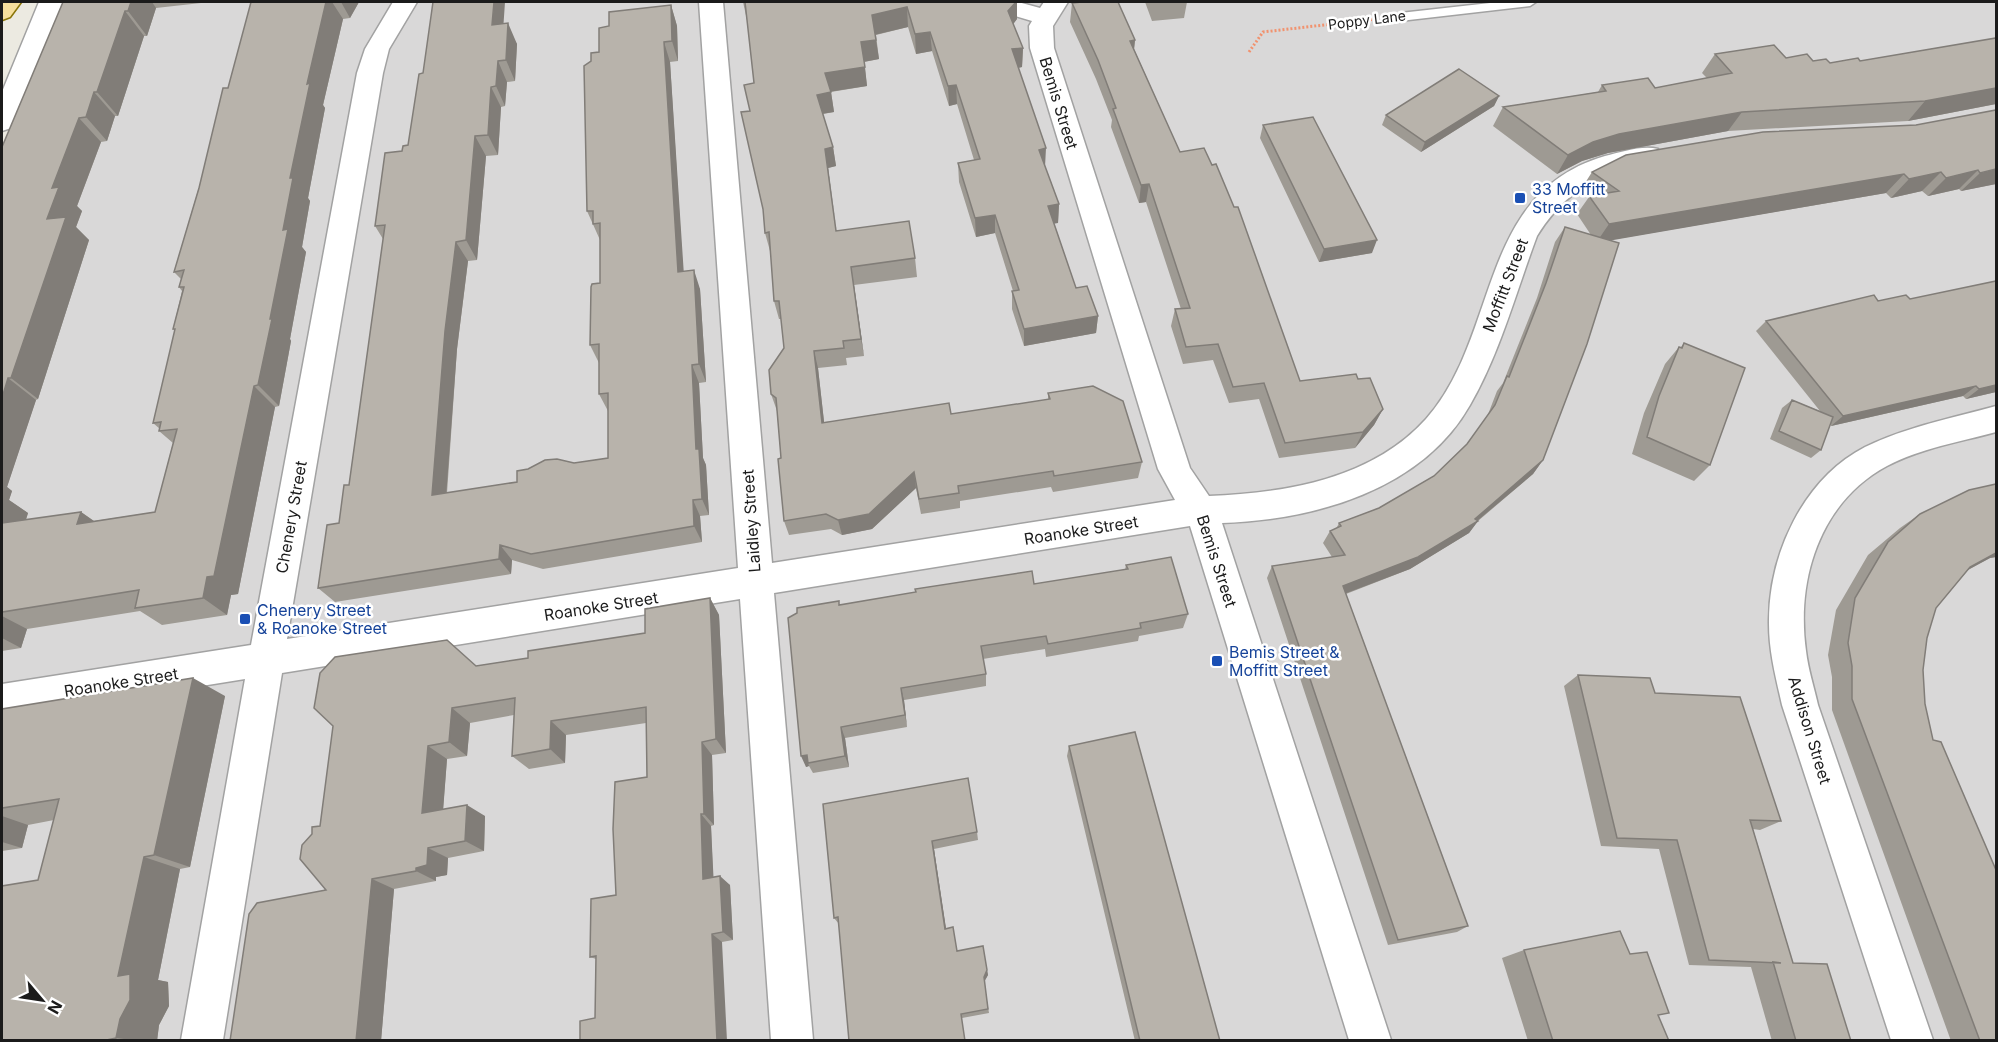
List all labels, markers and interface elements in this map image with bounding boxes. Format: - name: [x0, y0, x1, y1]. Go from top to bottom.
- street label: Poppy Lane: [1327, 6, 1407, 33]
- street label: Bemis Street: [1035, 54, 1083, 152]
- place label: 33 Moffitt Street: [1532, 179, 1605, 217]
- marker: 33 Moffitt Street: [1513, 191, 1527, 205]
- street label: Moffitt Street: [1478, 235, 1532, 335]
- street label: Chenery Street: [271, 459, 311, 575]
- street label: Laidley Street: [737, 469, 765, 573]
- street label: Roanoke Street: [1023, 511, 1139, 549]
- street label: Bemis Street: [1193, 512, 1241, 610]
- street label: Roanoke Street: [543, 587, 659, 625]
- place label: Chenery Street & Roanoke Street: [257, 600, 387, 638]
- marker: Chenery Street & Roanoke Street: [238, 612, 252, 626]
- place label: Bemis Street & Moffitt Street: [1229, 642, 1340, 680]
- marker: Bemis Street & Moffitt Street: [1210, 654, 1224, 668]
- street label: Roanoke Street: [63, 663, 179, 701]
- street label: Addison Street: [1784, 674, 1836, 786]
- north arrow: [12, 970, 72, 1030]
- text: N: [43, 997, 67, 1017]

